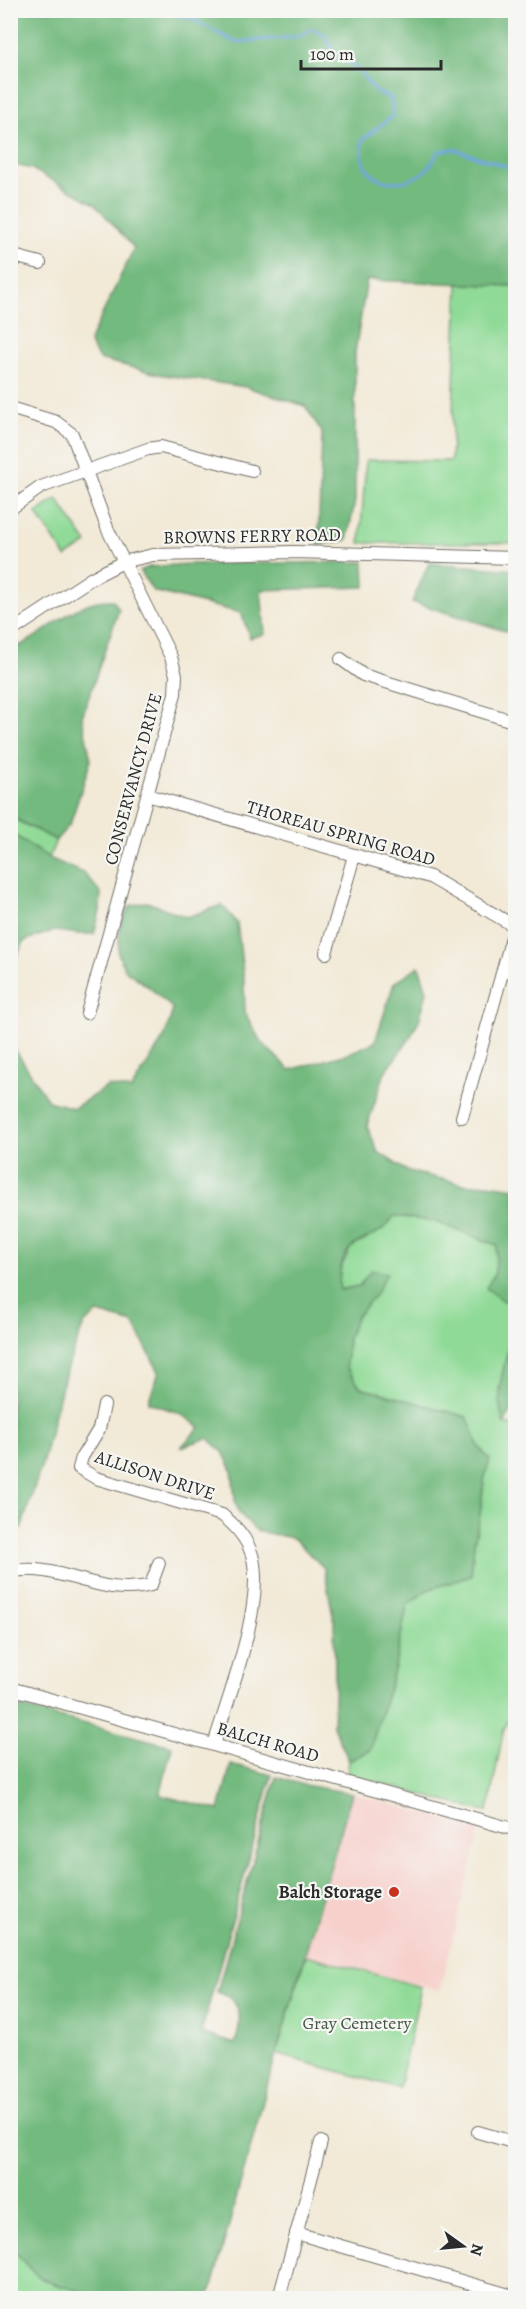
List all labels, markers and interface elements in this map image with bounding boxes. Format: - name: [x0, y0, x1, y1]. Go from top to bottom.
- scale bar: [301, 33, 440, 71]
- text: 100 m: [310, 42, 354, 66]
- street label: BROWNS FERRY ROAD: [163, 522, 341, 550]
- street label: CONSERVANCY DRIVE: [98, 690, 168, 868]
- street label: THOREAU SPRING ROAD: [244, 795, 438, 871]
- street label: ALLISON DRIVE: [91, 1444, 218, 1506]
- street label: BALCH ROAD: [214, 1716, 322, 1768]
- place label: Balch Storage: [278, 1880, 382, 1904]
- marker: Balch Storage: [387, 1885, 401, 1899]
- park label: Gray Cemetery: [302, 2011, 413, 2035]
- north arrow: [433, 2216, 493, 2276]
- text: N: [464, 2241, 489, 2258]

